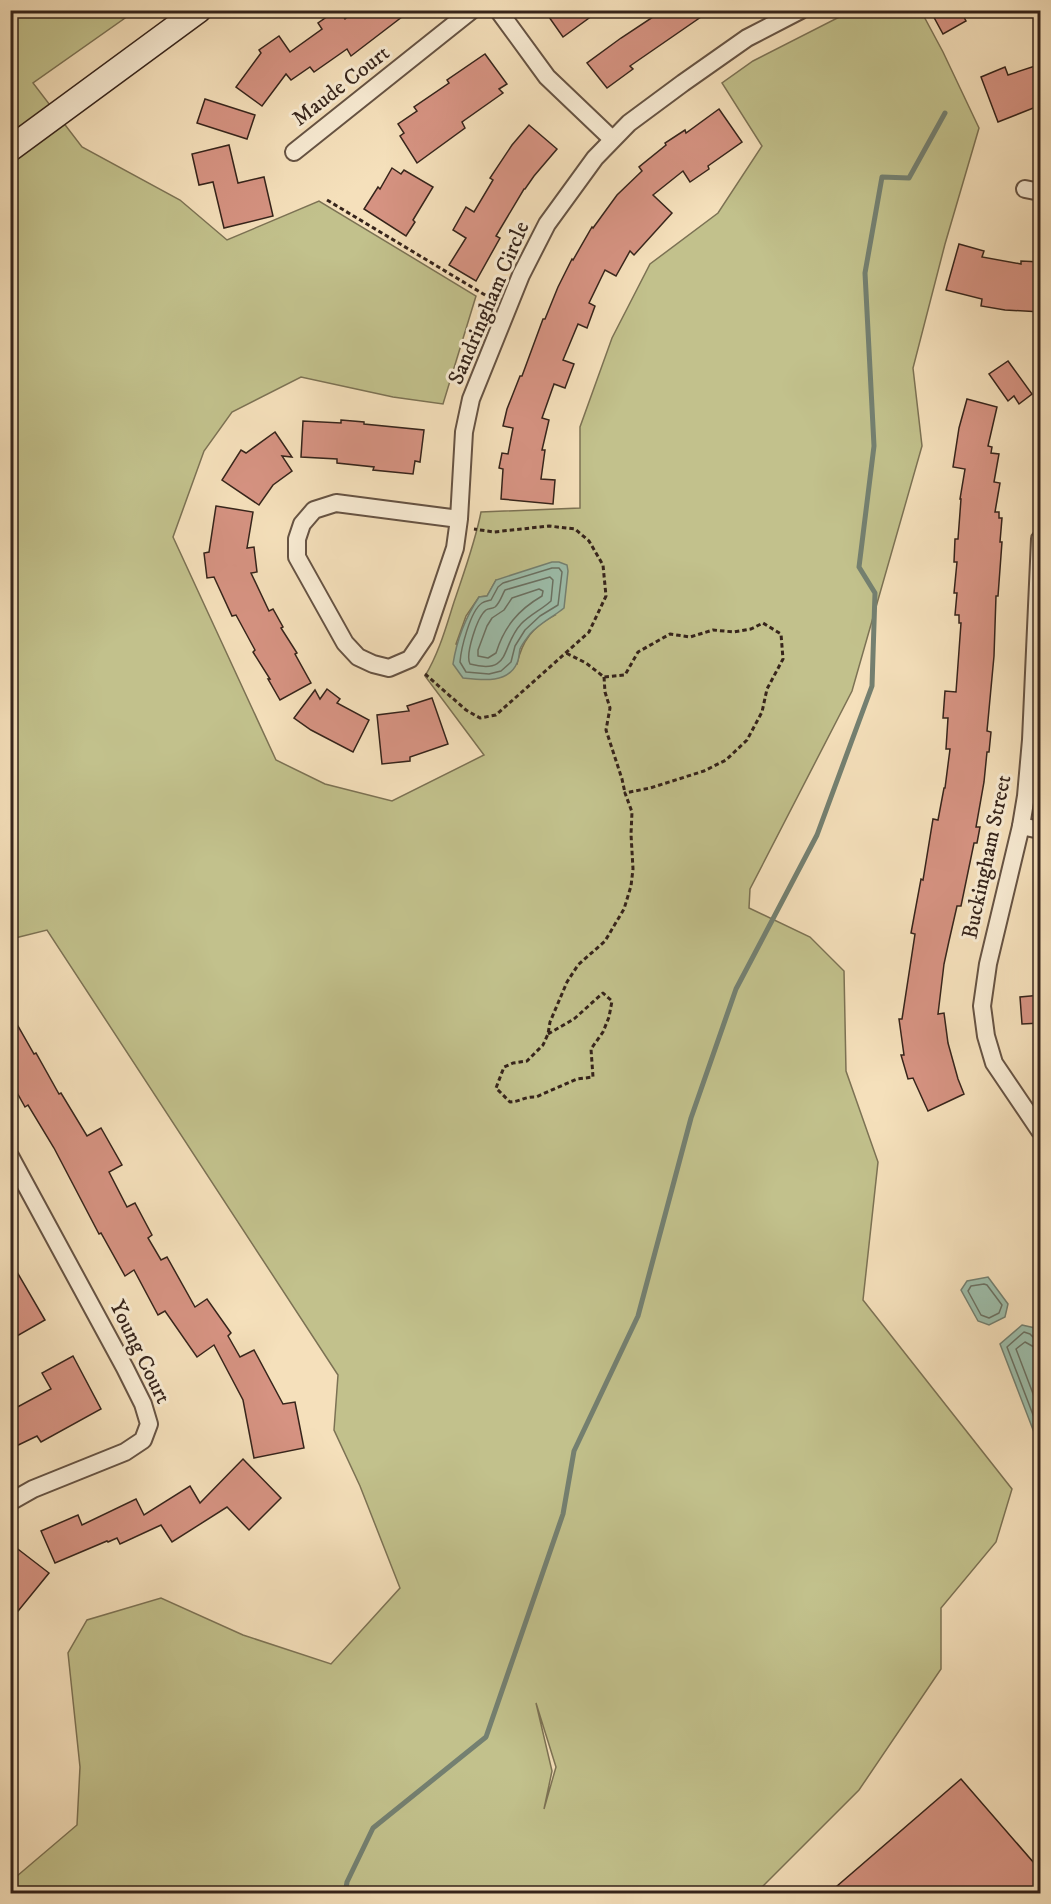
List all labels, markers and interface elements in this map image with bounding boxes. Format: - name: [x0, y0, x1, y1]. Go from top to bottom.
- street label: Maude Court: [287, 40, 395, 132]
- street label: Sandringham Circle: [442, 217, 536, 389]
- street label: Buckingham Street: [956, 773, 1018, 941]
- street label: Young Court: [103, 1296, 177, 1408]

